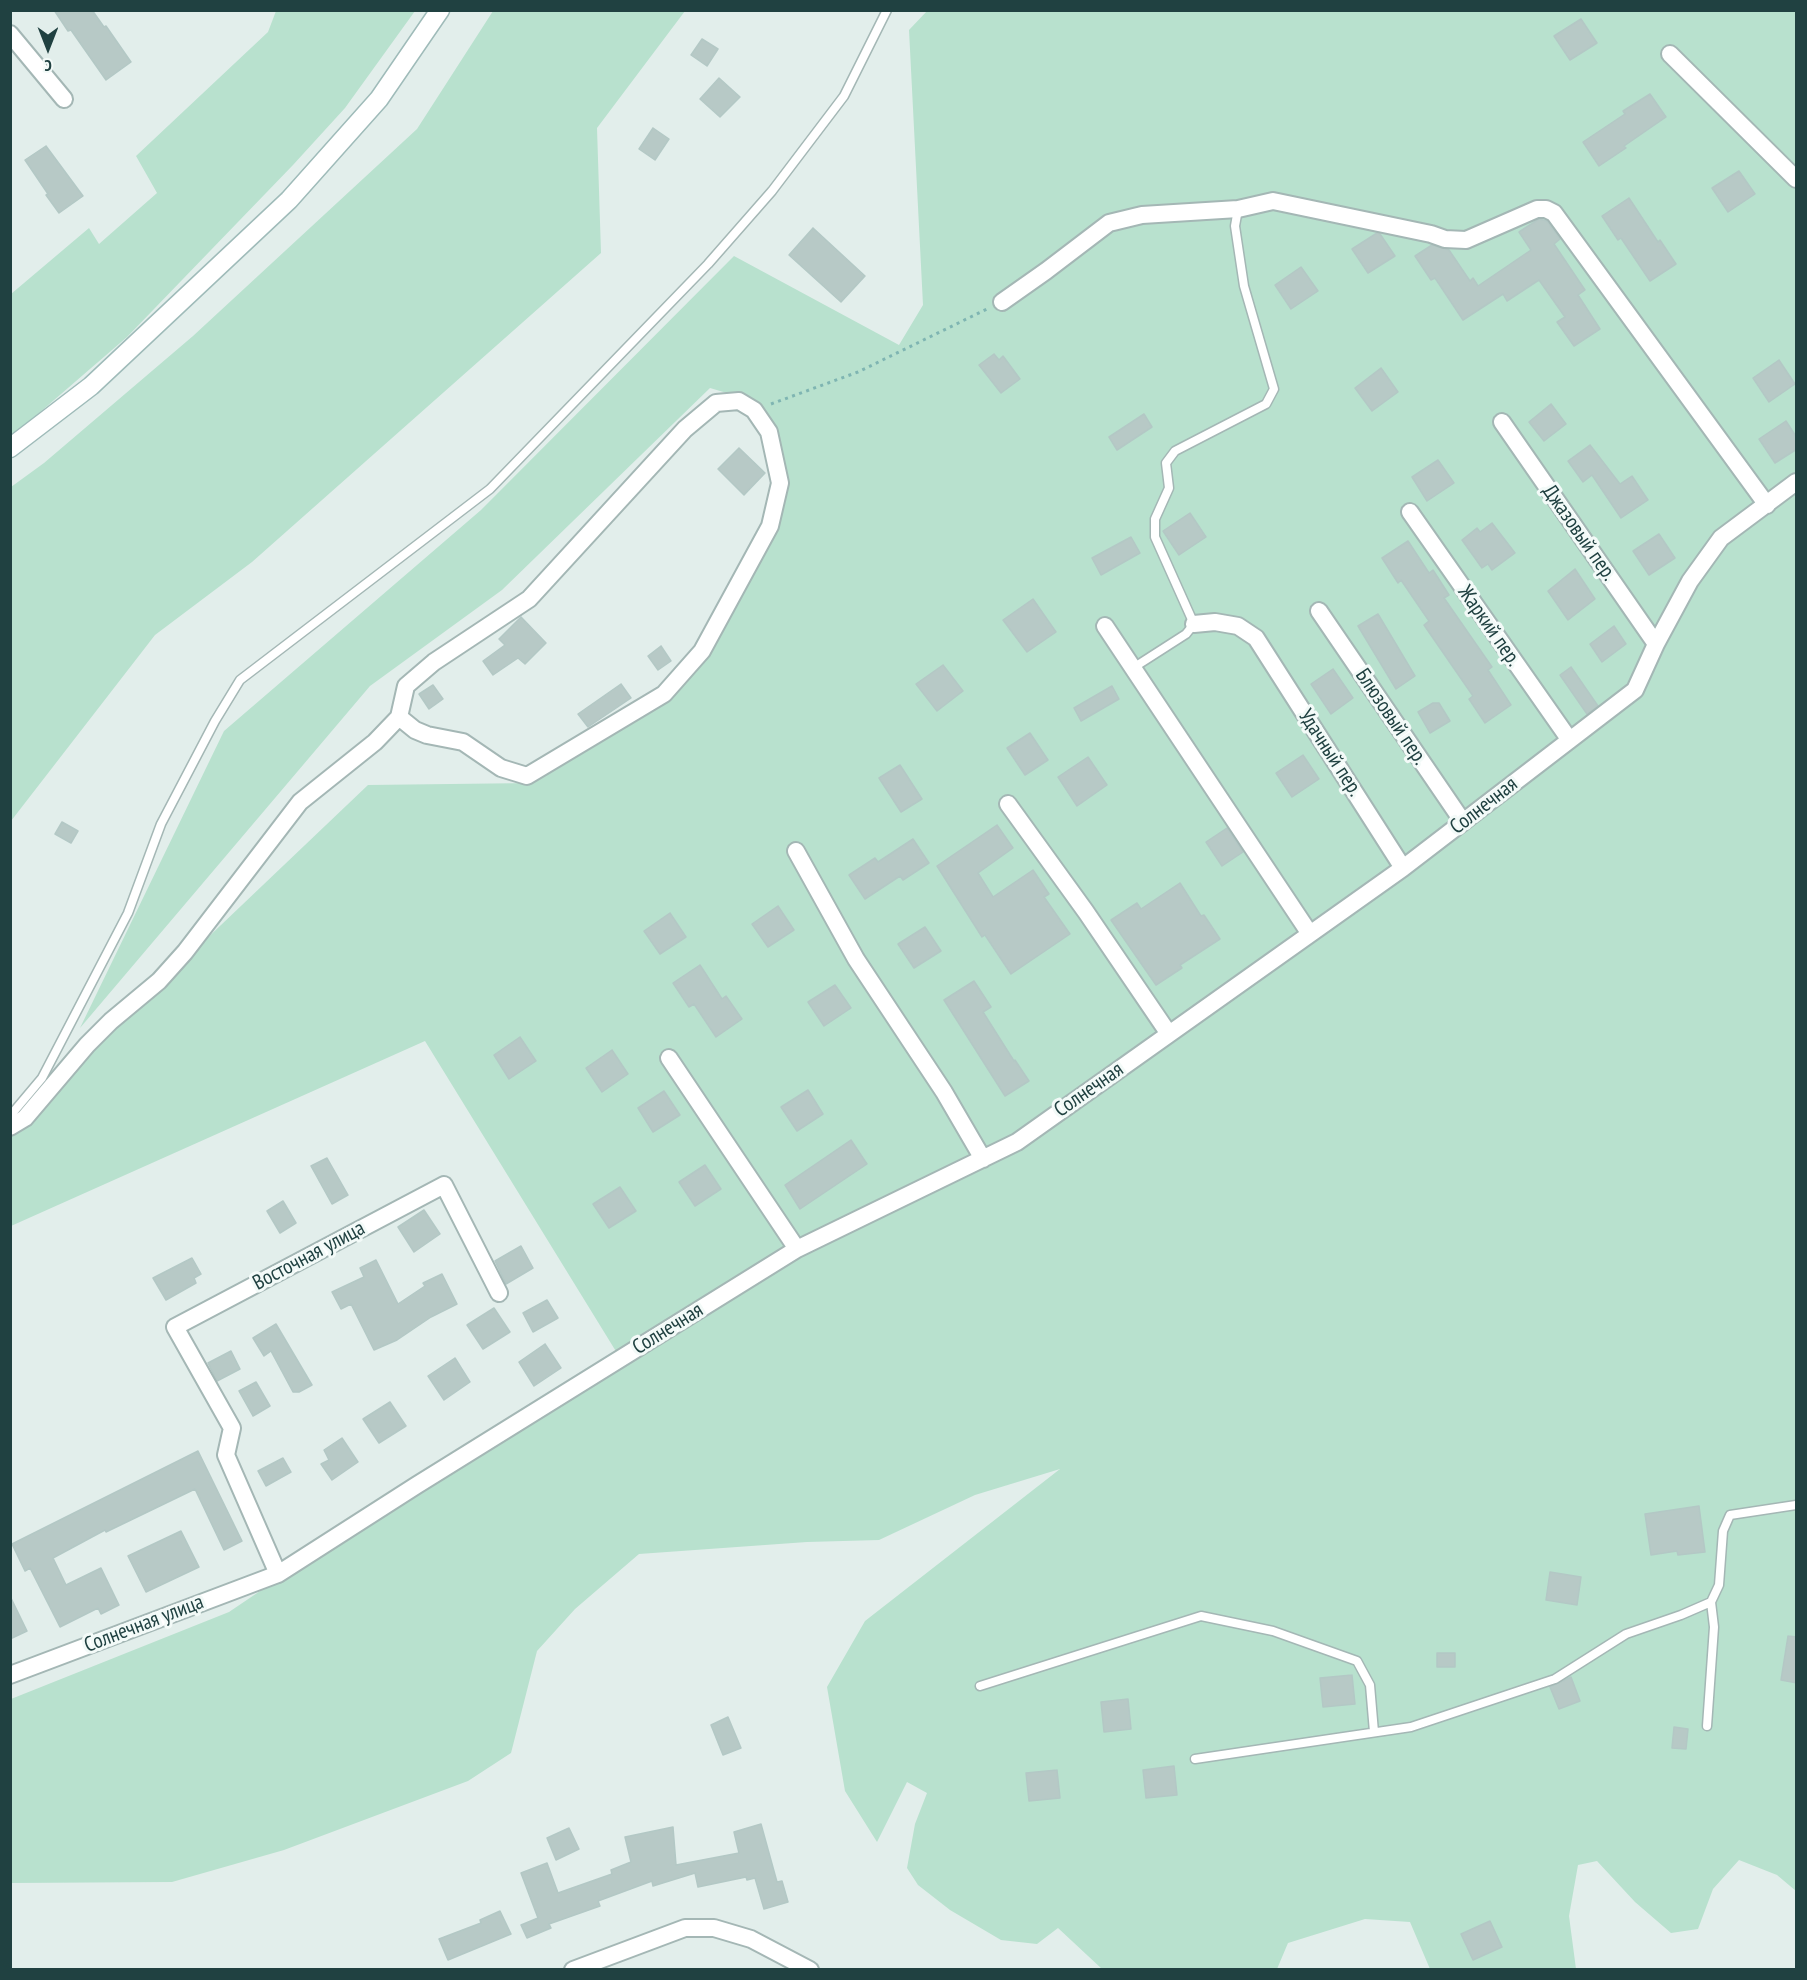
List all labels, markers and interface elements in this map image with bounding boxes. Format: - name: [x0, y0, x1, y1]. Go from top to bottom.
- north arrow: [18, 18, 78, 78]
- text: С: [44, 56, 52, 76]
- street label: Джазовый пер.: [1537, 480, 1621, 586]
- street label: Жаркий пер.: [1452, 581, 1526, 671]
- street label: Блюзовый пер.: [1350, 664, 1432, 770]
- street label: Удачный пер.: [1293, 705, 1367, 801]
- street label: Солнечная: [1445, 772, 1523, 840]
- street label: Солнечная: [1050, 1057, 1128, 1123]
- street label: Восточная улица: [249, 1216, 369, 1296]
- street label: Солнечная: [628, 1298, 708, 1360]
- street label: Солнечная улица: [81, 1590, 207, 1658]

